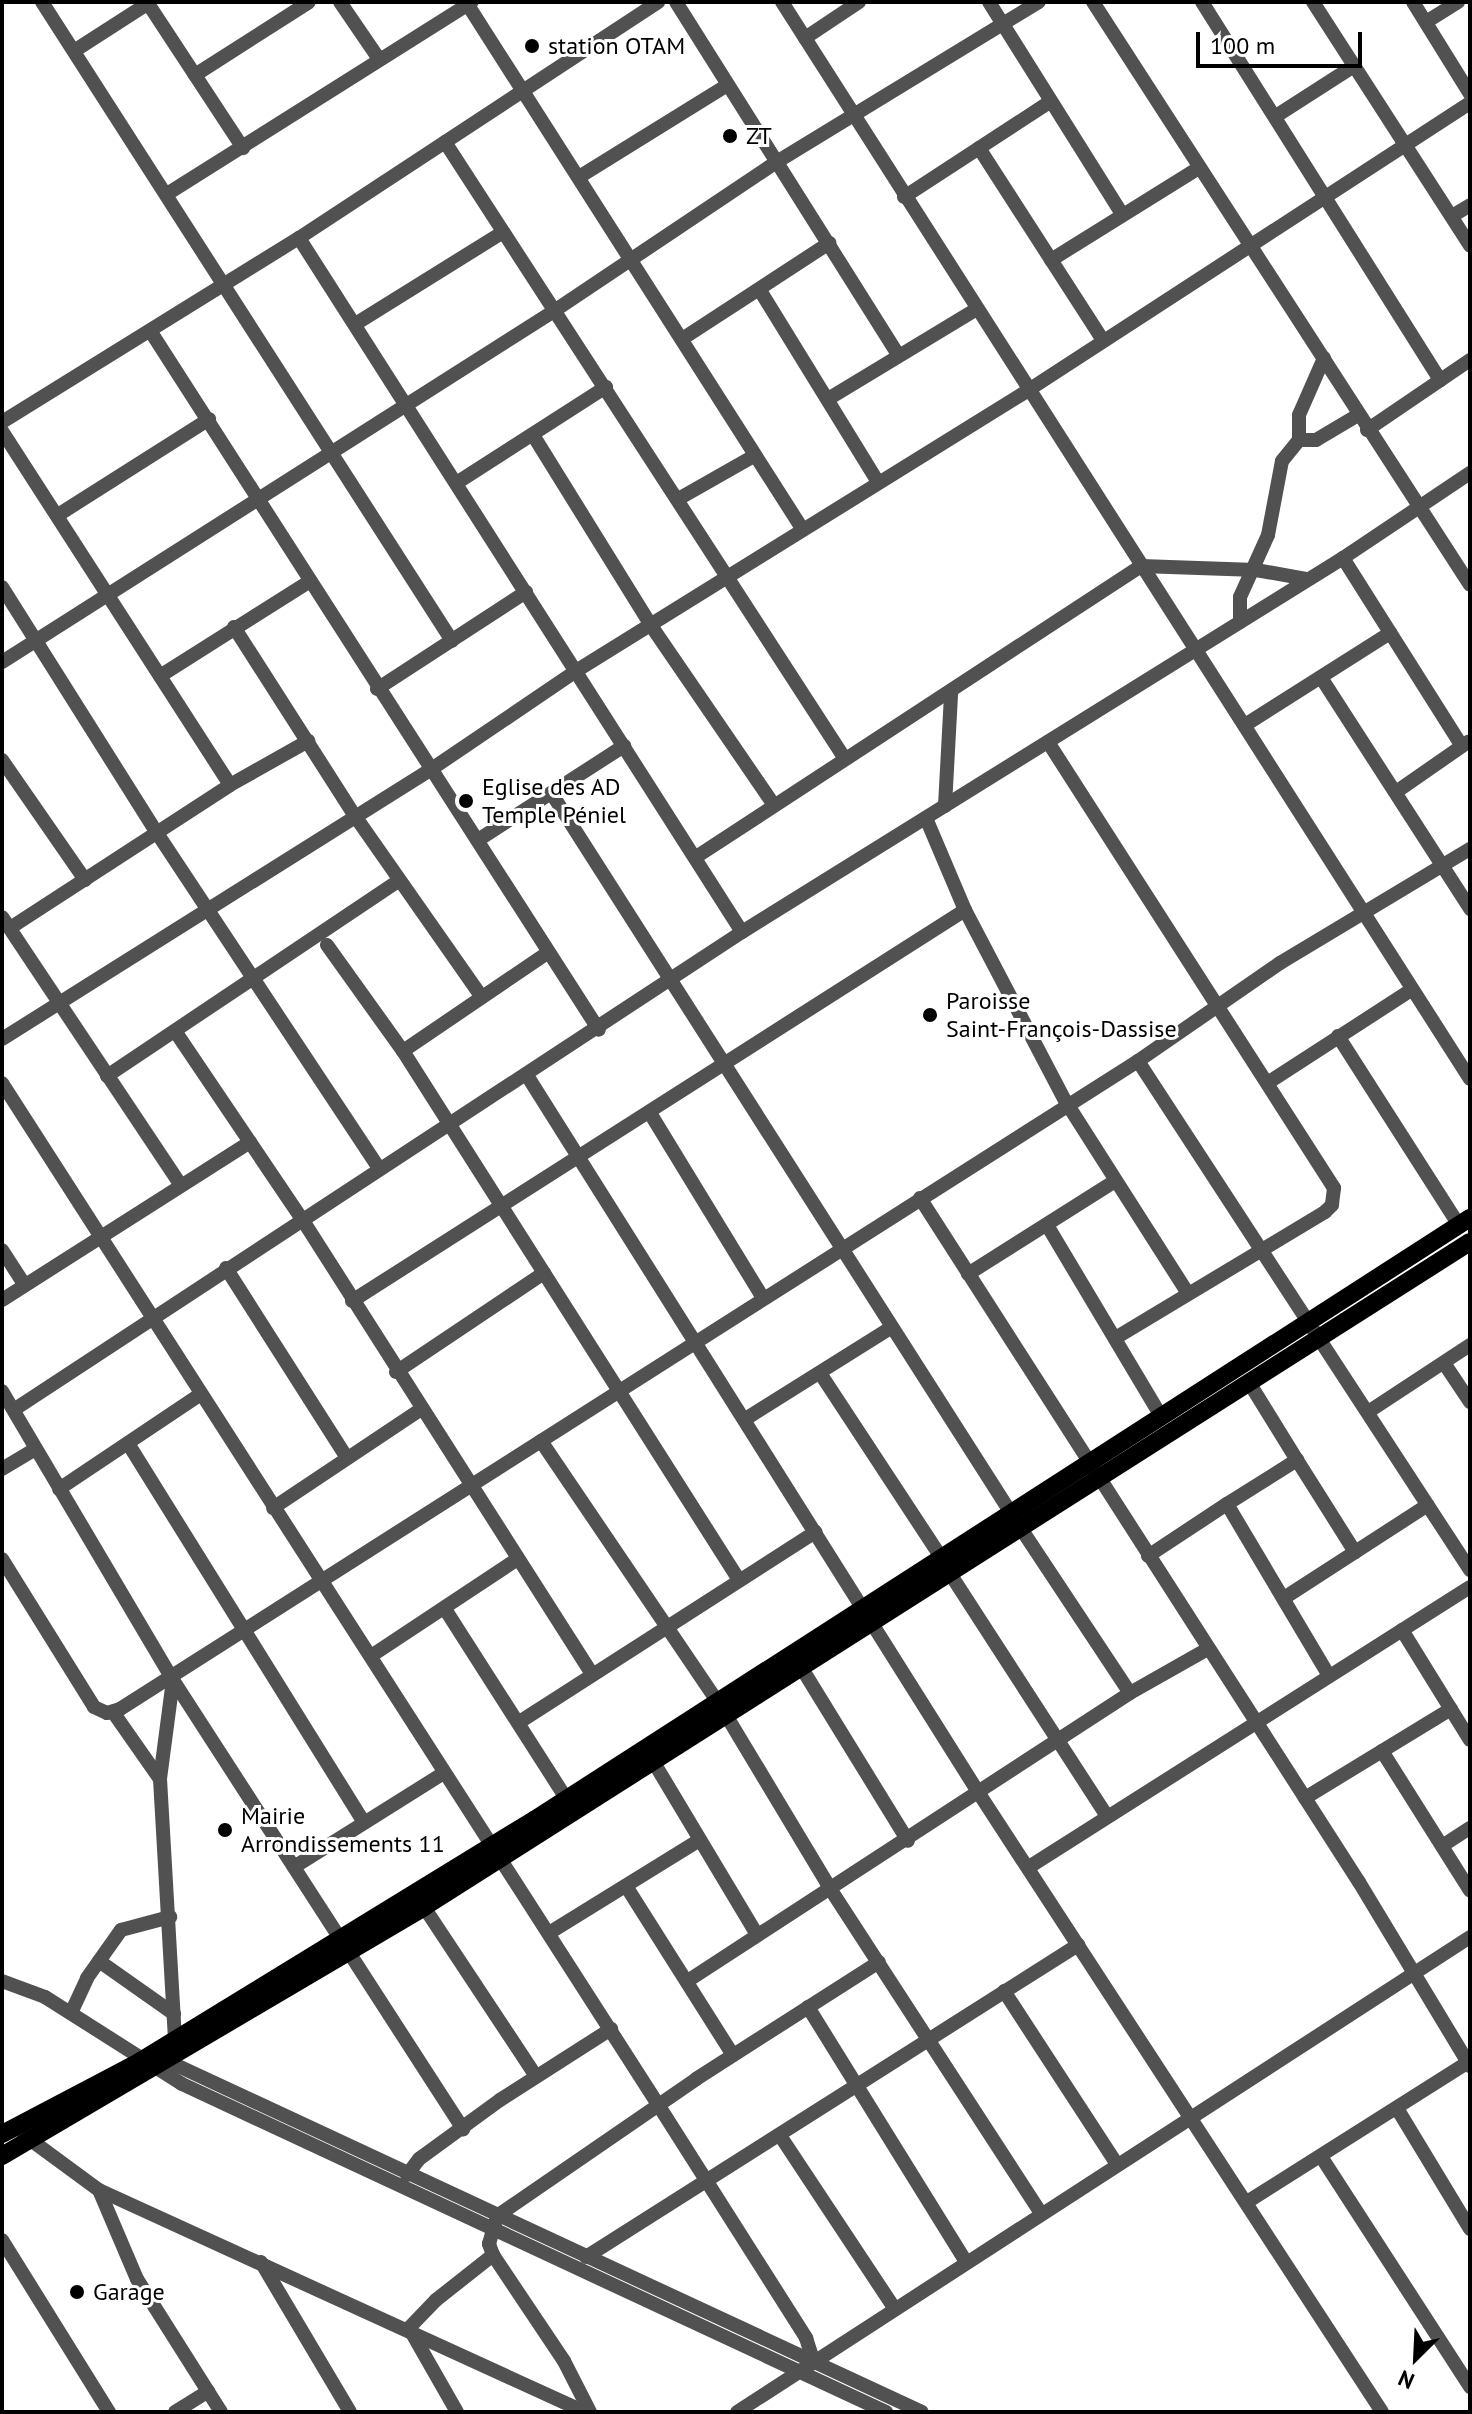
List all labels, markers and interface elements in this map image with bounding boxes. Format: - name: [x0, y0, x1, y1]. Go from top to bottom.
- scale bar: [1200, 16, 1366, 66]
- text: 100 m: [1210, 30, 1275, 61]
- place label: station OTAM: [548, 32, 685, 60]
- marker: station OTAM: [523, 37, 541, 55]
- place label: ZT: [746, 122, 772, 150]
- marker: ZT: [721, 127, 739, 145]
- place label: Eglise des AD Temple Péniel: [482, 773, 626, 829]
- marker: Eglise des AD Temple Péniel: [457, 792, 475, 810]
- place label: Paroisse Saint-François-Dassise: [946, 987, 1177, 1043]
- marker: Paroisse Saint-François-Dassise: [921, 1006, 939, 1024]
- place label: Mairie Arrondissements 11: [241, 1802, 445, 1858]
- marker: Mairie Arrondissements 11: [216, 1821, 234, 1839]
- place label: Garage: [93, 2278, 165, 2306]
- marker: Garage: [68, 2283, 86, 2301]
- north arrow: [1376, 2318, 1456, 2398]
- text: N: [1394, 2364, 1419, 2396]

